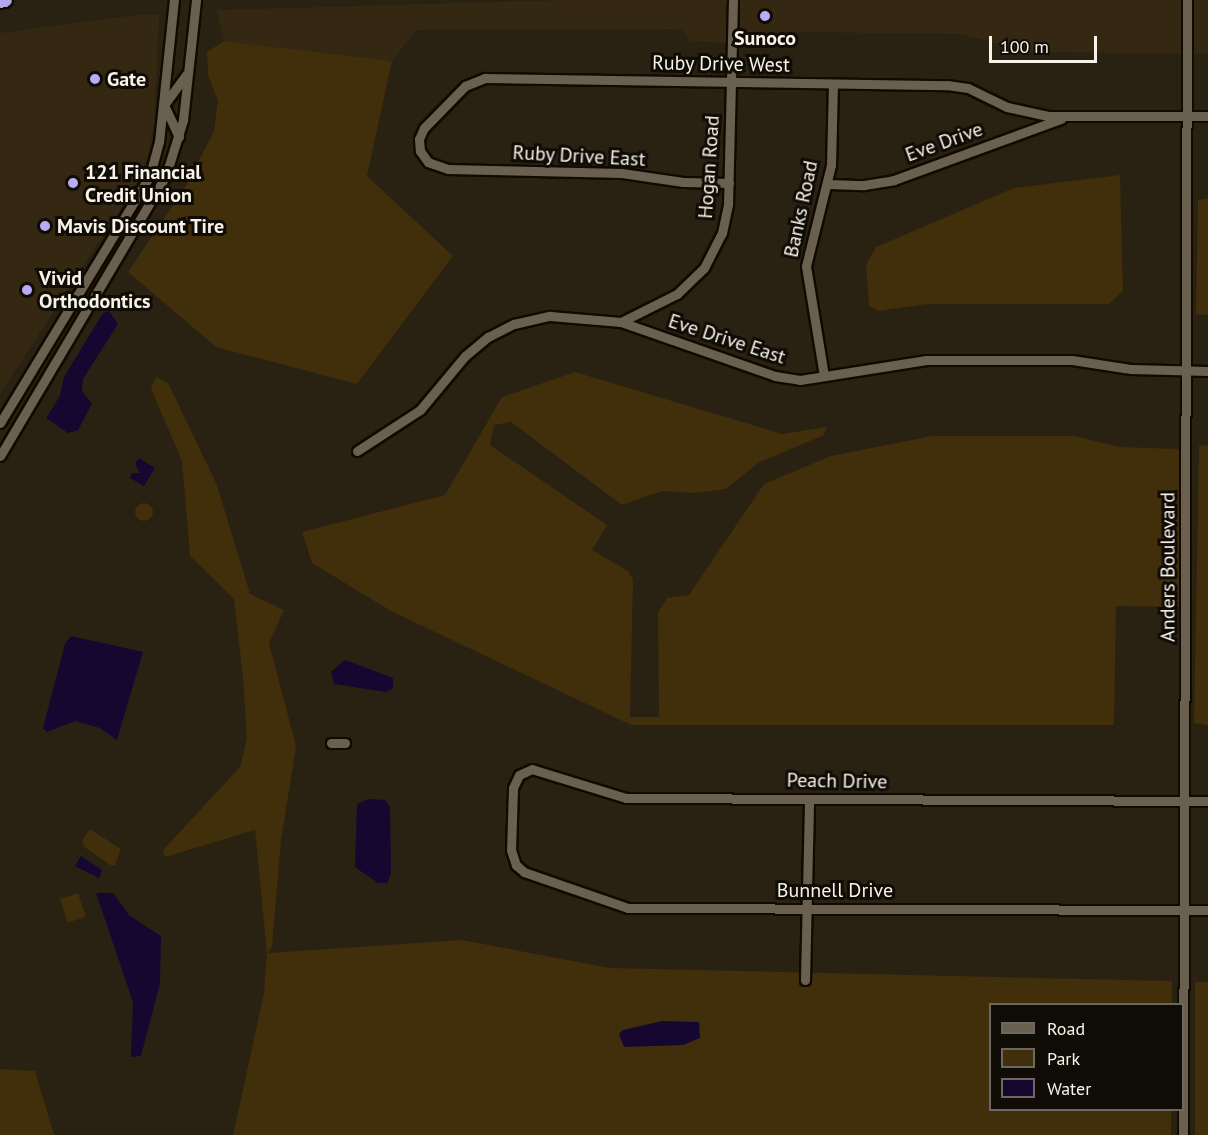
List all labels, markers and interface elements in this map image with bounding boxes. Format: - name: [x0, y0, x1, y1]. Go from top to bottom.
- marker: Sunoco: [758, 9, 772, 23]
- scale bar: [992, 24, 1100, 62]
- place label: Sunoco: [734, 26, 796, 50]
- text: 100 m: [1000, 35, 1049, 58]
- street label: Ruby Drive West: [651, 51, 791, 77]
- place label: Gate: [107, 67, 146, 91]
- marker: Gate: [88, 72, 102, 86]
- street label: Hogan Road: [693, 115, 725, 219]
- street label: Eve Drive: [902, 117, 986, 167]
- street label: Ruby Drive East: [512, 141, 646, 171]
- street label: Banks Road: [779, 158, 823, 260]
- place label: 121 Financial Credit Union: [85, 160, 201, 207]
- marker: 121 Financial Credit Union: [66, 176, 80, 190]
- place label: Mavis Discount Tire: [57, 214, 225, 238]
- marker: Mavis Discount Tire: [38, 219, 52, 233]
- place label: Vivid Orthodontics: [39, 266, 151, 313]
- marker: Vivid Orthodontics: [20, 283, 34, 297]
- street label: Eve Drive East: [665, 309, 789, 369]
- street label: Anders Boulevard: [1156, 492, 1180, 642]
- street label: Peach Drive: [786, 768, 888, 794]
- street label: Bunnell Drive: [777, 878, 893, 902]
- legend: [989, 1003, 1184, 1111]
- text: Road: [1047, 1017, 1085, 1040]
- text: Park: [1047, 1047, 1080, 1070]
- text: Water: [1047, 1077, 1091, 1100]

